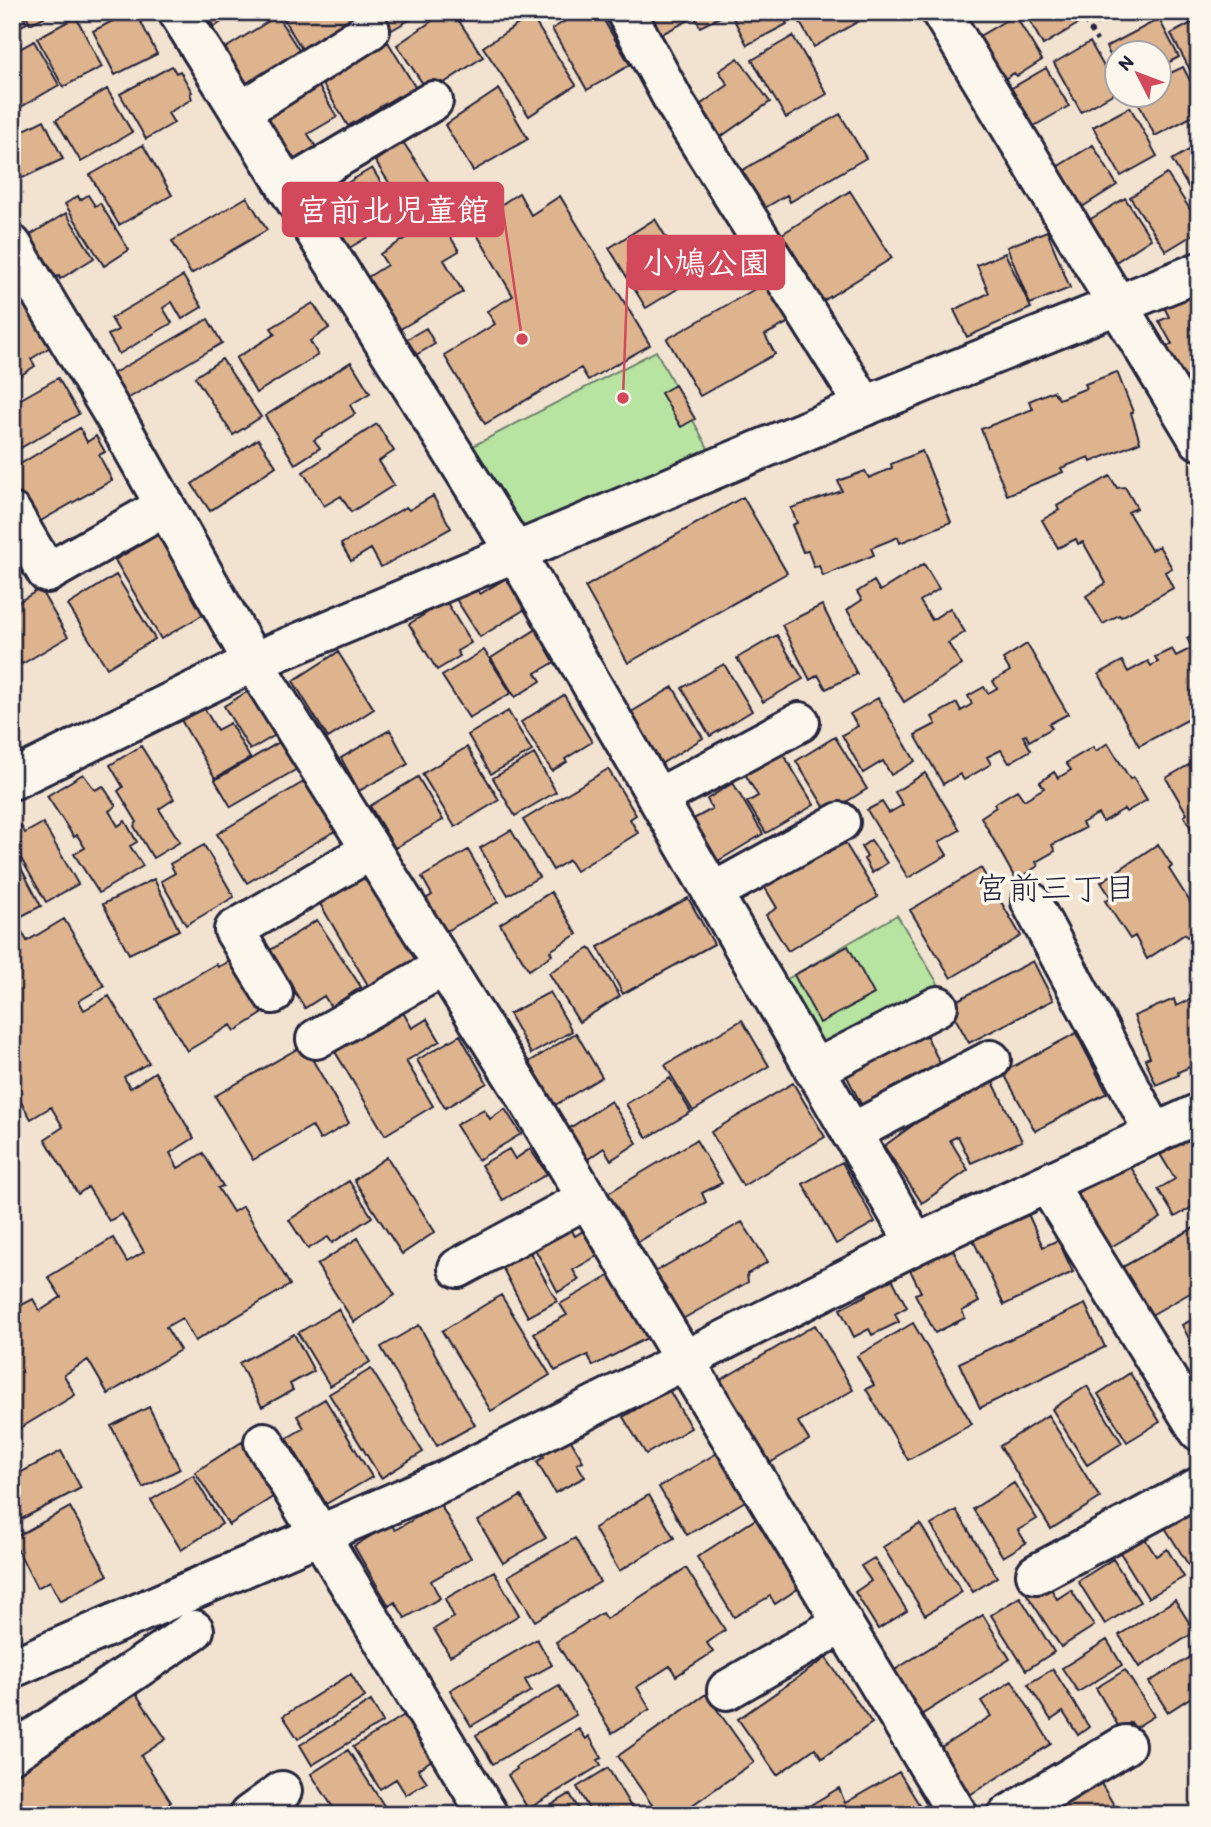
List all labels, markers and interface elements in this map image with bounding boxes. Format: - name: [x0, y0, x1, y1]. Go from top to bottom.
- north arrow: [1102, 38, 1172, 108]
- text: N: [1113, 50, 1139, 75]
- callout: 宮前北児童館: [283, 183, 503, 236]
- text: 宮前北児童館: [297, 191, 489, 229]
- callout: 小鳩公園: [628, 236, 784, 289]
- text: 小鳩公園: [642, 244, 770, 282]
- district label: 宮前三丁目: [976, 869, 1136, 907]

